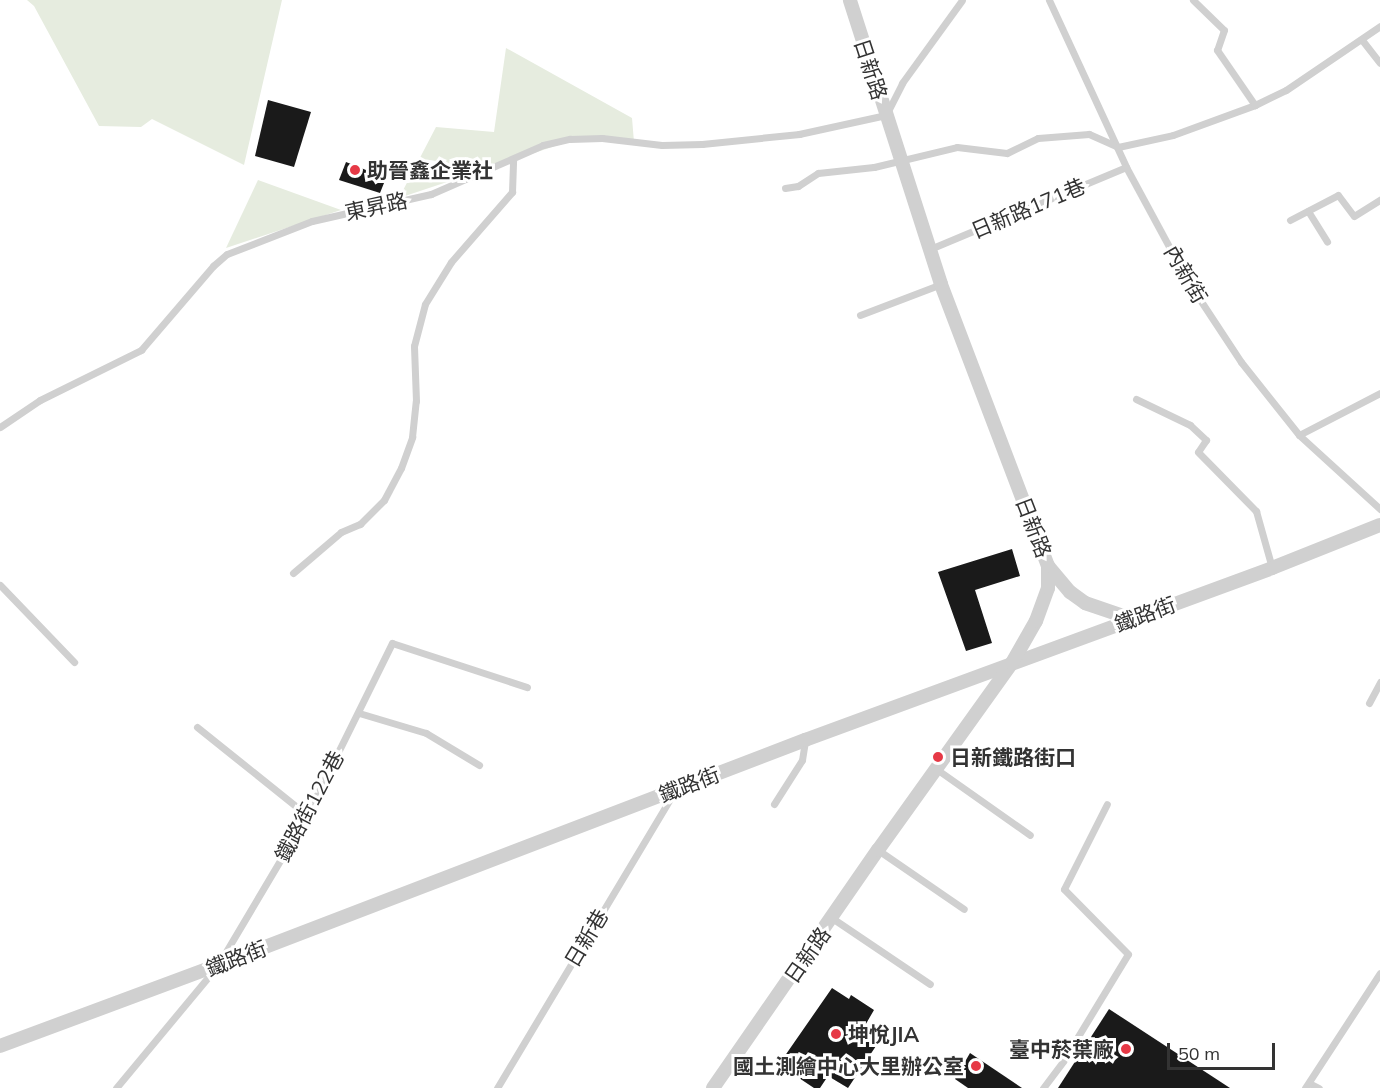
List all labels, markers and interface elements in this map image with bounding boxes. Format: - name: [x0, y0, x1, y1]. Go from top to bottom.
- street label: 日新路: [849, 35, 893, 103]
- place label: 助晉鑫企業社: [367, 157, 493, 183]
- marker: 助晉鑫企業社: [348, 163, 362, 177]
- street label: 日新路171巷: [967, 173, 1089, 243]
- street label: 東昇路: [343, 187, 409, 225]
- street label: 內新街: [1159, 240, 1213, 308]
- street label: 日新路: [1011, 493, 1057, 561]
- street label: 鐵路街: [1111, 591, 1179, 637]
- place label: 日新鐵路街口: [950, 744, 1076, 770]
- street label: 鐵路街122巷: [269, 746, 349, 866]
- marker: 日新鐵路街口: [931, 750, 945, 764]
- street label: 鐵路街: [655, 761, 723, 807]
- street label: 日新巷: [559, 905, 613, 971]
- street label: 日新路: [779, 922, 835, 988]
- street label: 鐵路街: [202, 935, 270, 981]
- place label: 坤悅JIA: [848, 1021, 919, 1047]
- marker: 坤悅JIA: [829, 1027, 843, 1041]
- scale bar: [1170, 1031, 1278, 1069]
- place label: 臺中菸葉廠: [1009, 1036, 1114, 1062]
- marker: 臺中菸葉廠: [1119, 1042, 1133, 1056]
- text: 50 m: [1178, 1042, 1220, 1065]
- place label: 國土測繪中心大里辦公室: [733, 1053, 964, 1079]
- marker: 國土測繪中心大里辦公室: [969, 1059, 983, 1073]

